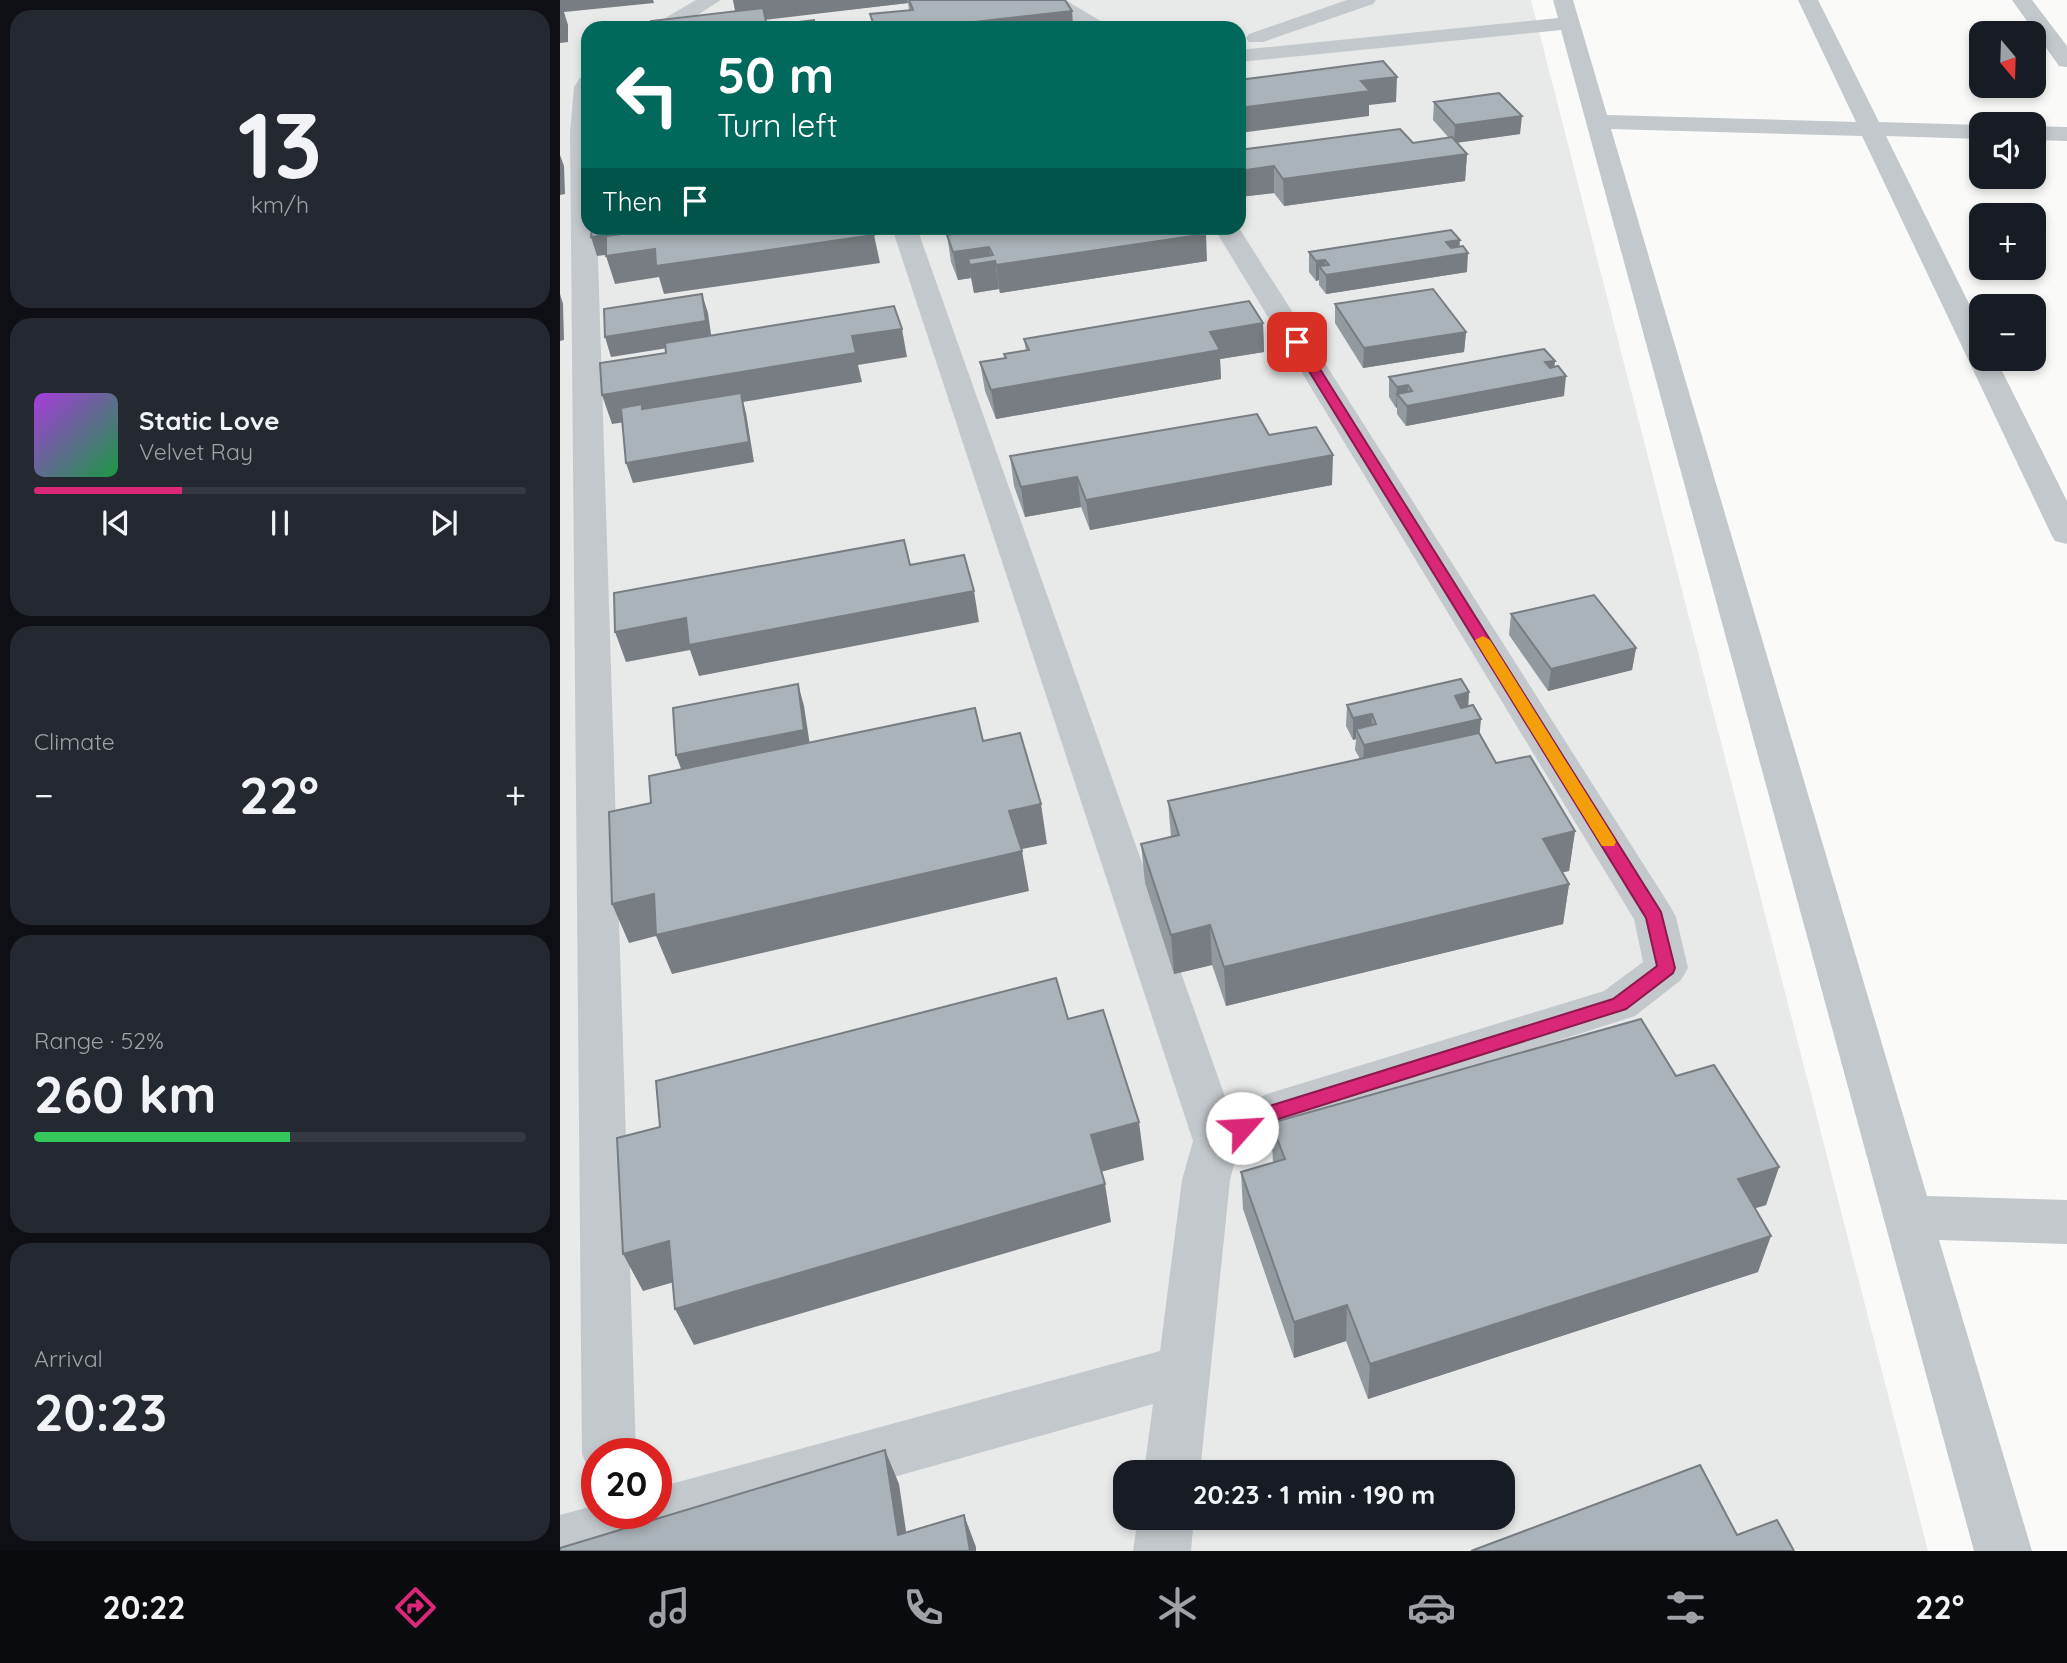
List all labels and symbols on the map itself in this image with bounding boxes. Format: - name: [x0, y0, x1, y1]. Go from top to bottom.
- north arrow: [1969, 21, 2046, 98]
- pin: [1267, 312, 1327, 372]
- position arrow: [1205, 1091, 1279, 1165]
- speed limit sign: 20: [581, 1438, 672, 1529]

